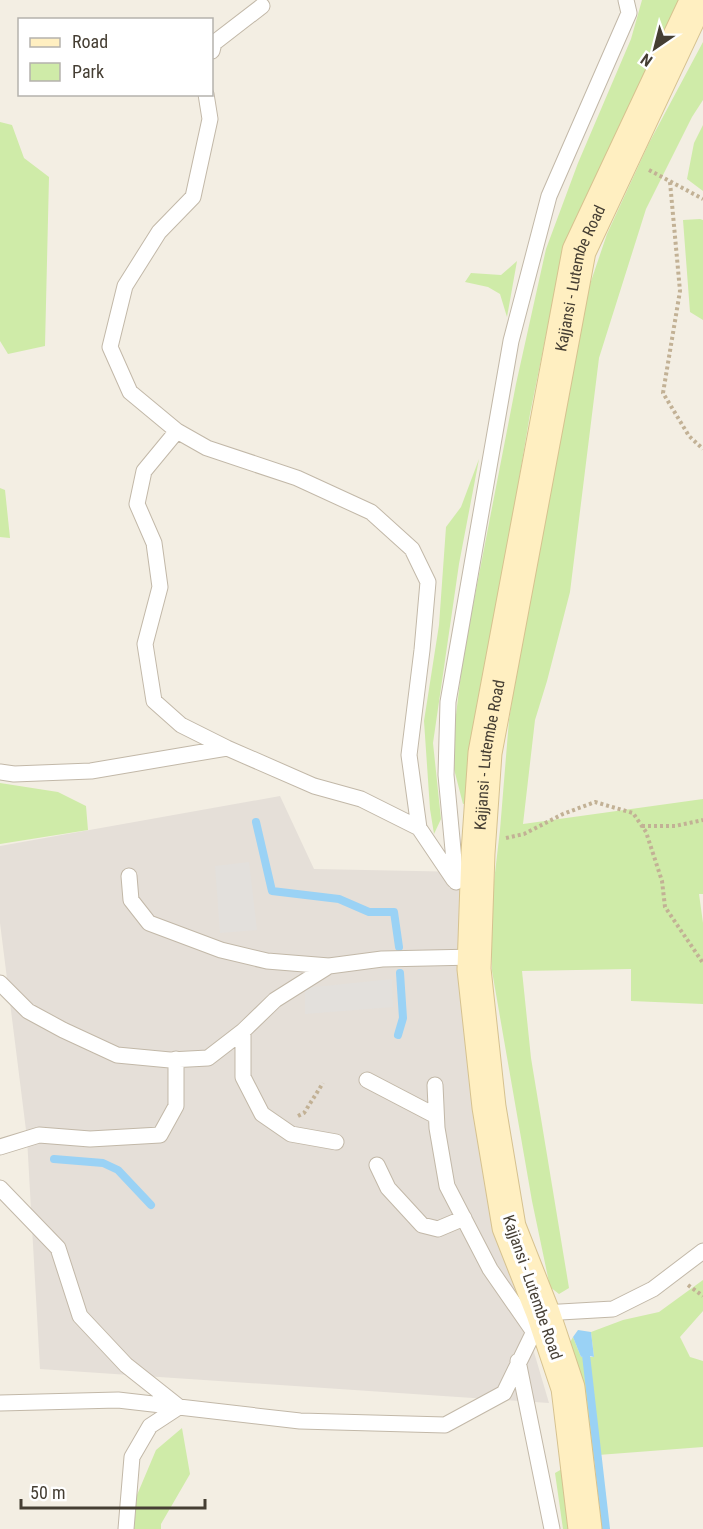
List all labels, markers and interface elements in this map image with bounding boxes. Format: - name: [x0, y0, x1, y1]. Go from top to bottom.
- legend: [18, 18, 213, 96]
- north arrow: [625, 18, 685, 78]
- text: Road: [72, 31, 108, 52]
- text: N: [637, 49, 656, 70]
- text: Park: [72, 61, 104, 82]
- street label: Kajjansi - Lutembe Road: [551, 202, 609, 353]
- street label: Kajjansi - Lutembe Road: [471, 678, 509, 831]
- street label: Kajjansi - Lutembe Road: [499, 1212, 566, 1362]
- scale bar: [21, 1472, 206, 1510]
- text: 50 m: [30, 1482, 65, 1503]

